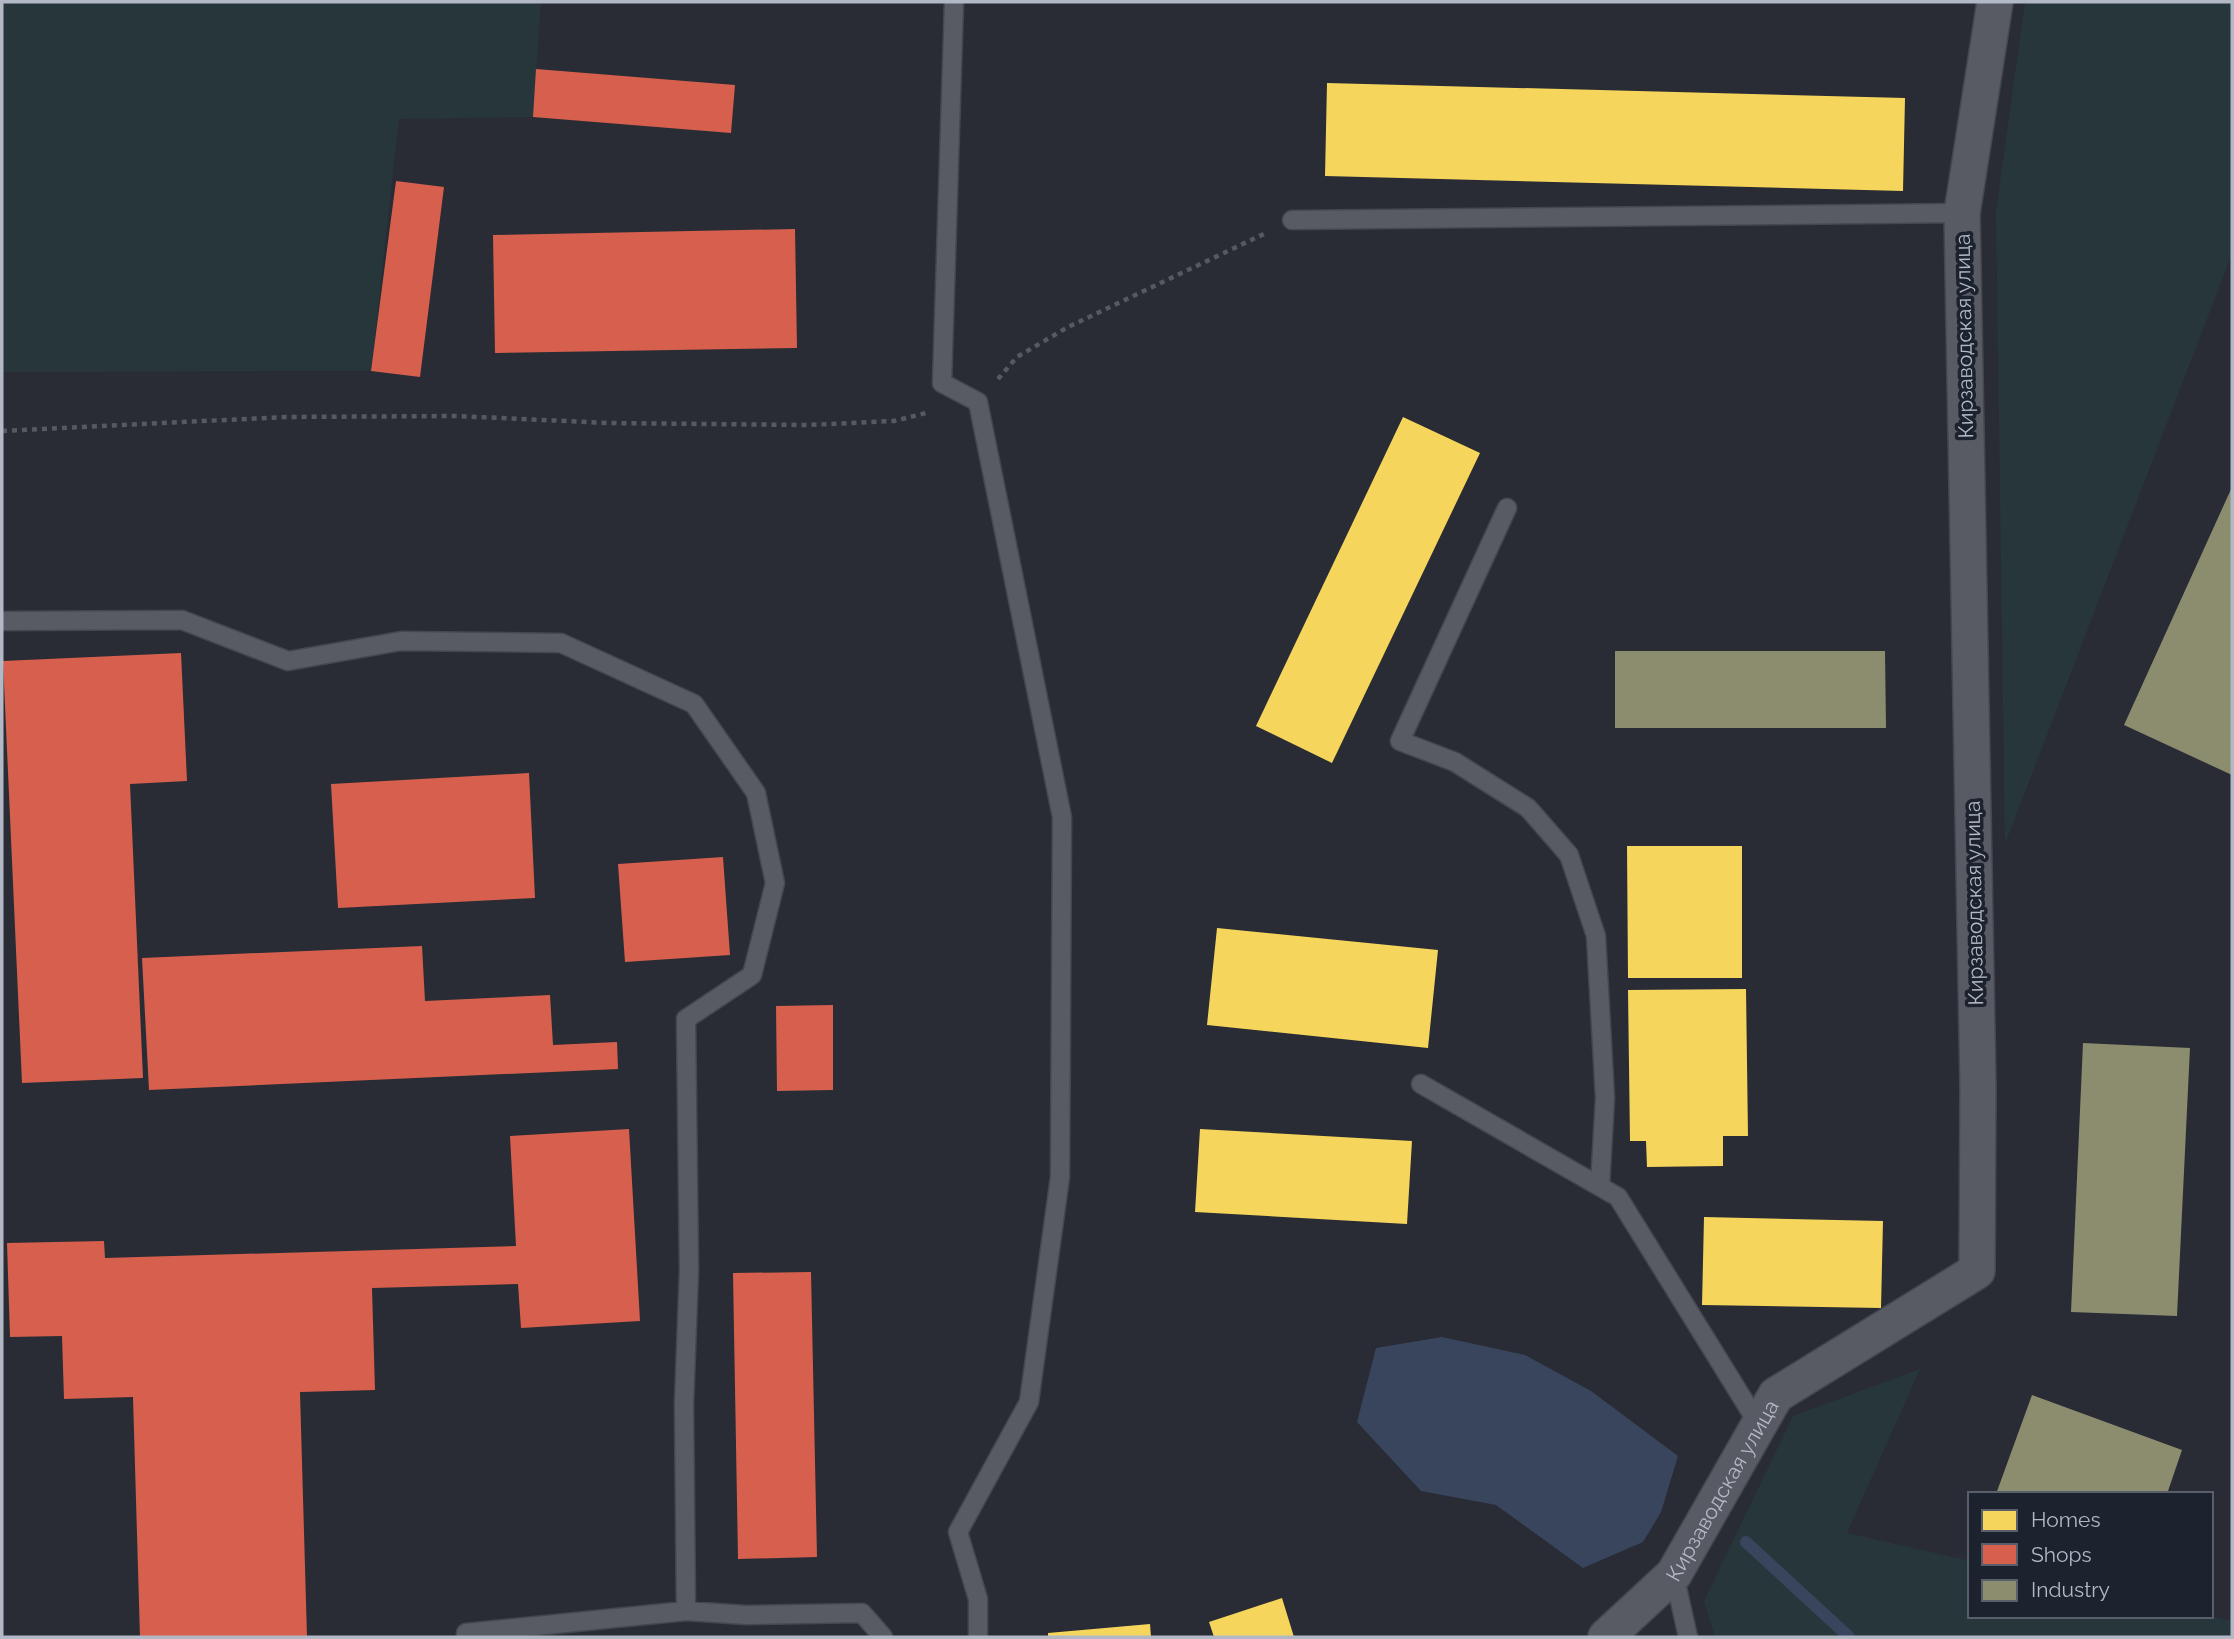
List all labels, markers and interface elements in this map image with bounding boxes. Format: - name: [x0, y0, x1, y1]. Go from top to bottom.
- street label: Кирзаводская улица: [1950, 233, 1978, 439]
- street label: Кирзаводская улица: [1960, 800, 1988, 1006]
- street label: Кирзаводская улица: [1660, 1395, 1783, 1586]
- legend: [1968, 1492, 2213, 1618]
- text: Homes: [2031, 1507, 2101, 1532]
- text: Shops: [2031, 1542, 2092, 1567]
- text: Industry: [2031, 1577, 2110, 1602]

